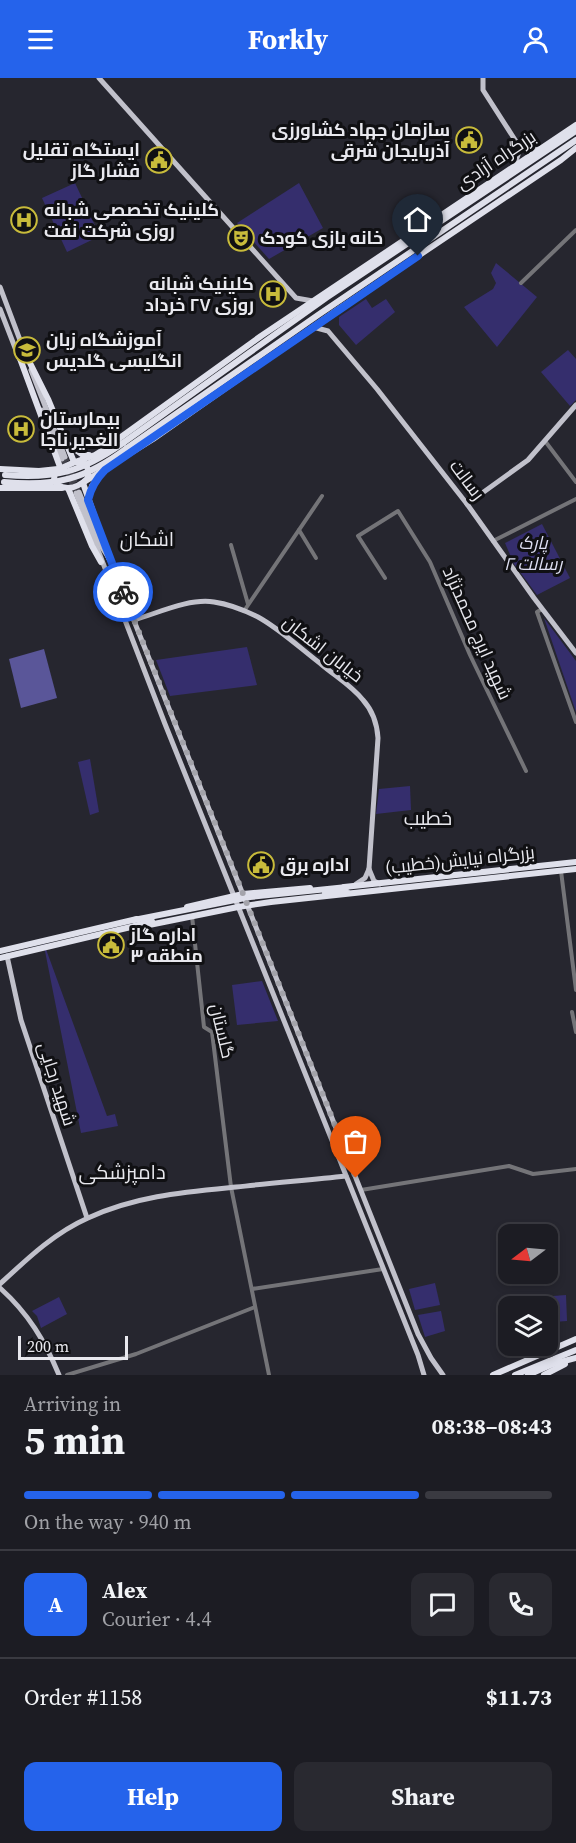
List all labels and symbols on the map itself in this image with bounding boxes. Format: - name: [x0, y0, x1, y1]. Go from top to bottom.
- place label: سازمان جهاد کشاورزی آذربایجان شرقی: [272, 117, 450, 163]
- street label: بزرگراه آزادی: [451, 124, 541, 195]
- public building icon: سازمان جهاد کشاورزی آذربایجان شرقی: [454, 125, 484, 155]
- place label: ایستگاه تقلیل فشار گاز: [23, 137, 140, 183]
- public building icon: ایستگاه تقلیل فشار گاز: [144, 145, 174, 175]
- pin: [392, 194, 443, 256]
- place label: کلینیک تخصصی شبانه روزی شرکت نفت: [44, 197, 219, 243]
- hospital icon: کلینیک تخصصی شبانه روزی شرکت نفت: [9, 205, 39, 235]
- theatre icon: خانه بازی کودک: [226, 223, 256, 253]
- place label: خانه بازی کودک: [260, 225, 383, 250]
- place label: کلینیک شبانه روزی ۲۷ خرداد: [145, 271, 254, 317]
- hospital icon: کلینیک شبانه روزی ۲۷ خرداد: [258, 279, 288, 309]
- place label: آموزشگاه زبان انگلیسی گلدیس: [46, 327, 182, 373]
- school or university icon: آموزشگاه زبان انگلیسی گلدیس: [12, 335, 42, 365]
- place label: بیمارستان الغدیر ناجا: [40, 406, 120, 452]
- hospital icon: بیمارستان الغدیر ناجا: [6, 414, 36, 444]
- street label: رسالت: [444, 454, 491, 505]
- district label: اشکان: [120, 525, 174, 553]
- park label: پارک رسالت ۲: [504, 530, 563, 576]
- courier: [93, 562, 153, 622]
- street label: شهید ایرج محمدنژاد: [437, 562, 518, 703]
- street label: خیابان اشکان: [278, 609, 369, 688]
- district label: خطیب: [404, 804, 452, 832]
- street label: بزرگراه نیایش(خطیب): [384, 839, 536, 880]
- public building icon: اداره برق: [246, 850, 276, 880]
- place label: اداره برق: [280, 852, 350, 877]
- place label: اداره گاز منطقه ۳: [129, 922, 203, 968]
- public building icon: اداره گاز منطقه ۳: [96, 930, 126, 960]
- street label: گلستان: [204, 1001, 241, 1061]
- street label: شهید رجایی: [32, 1039, 83, 1129]
- pin: [330, 1116, 381, 1178]
- district label: دامپزشکی: [78, 1158, 166, 1186]
- north arrow: [498, 1224, 558, 1284]
- scale bar: [18, 1333, 128, 1360]

